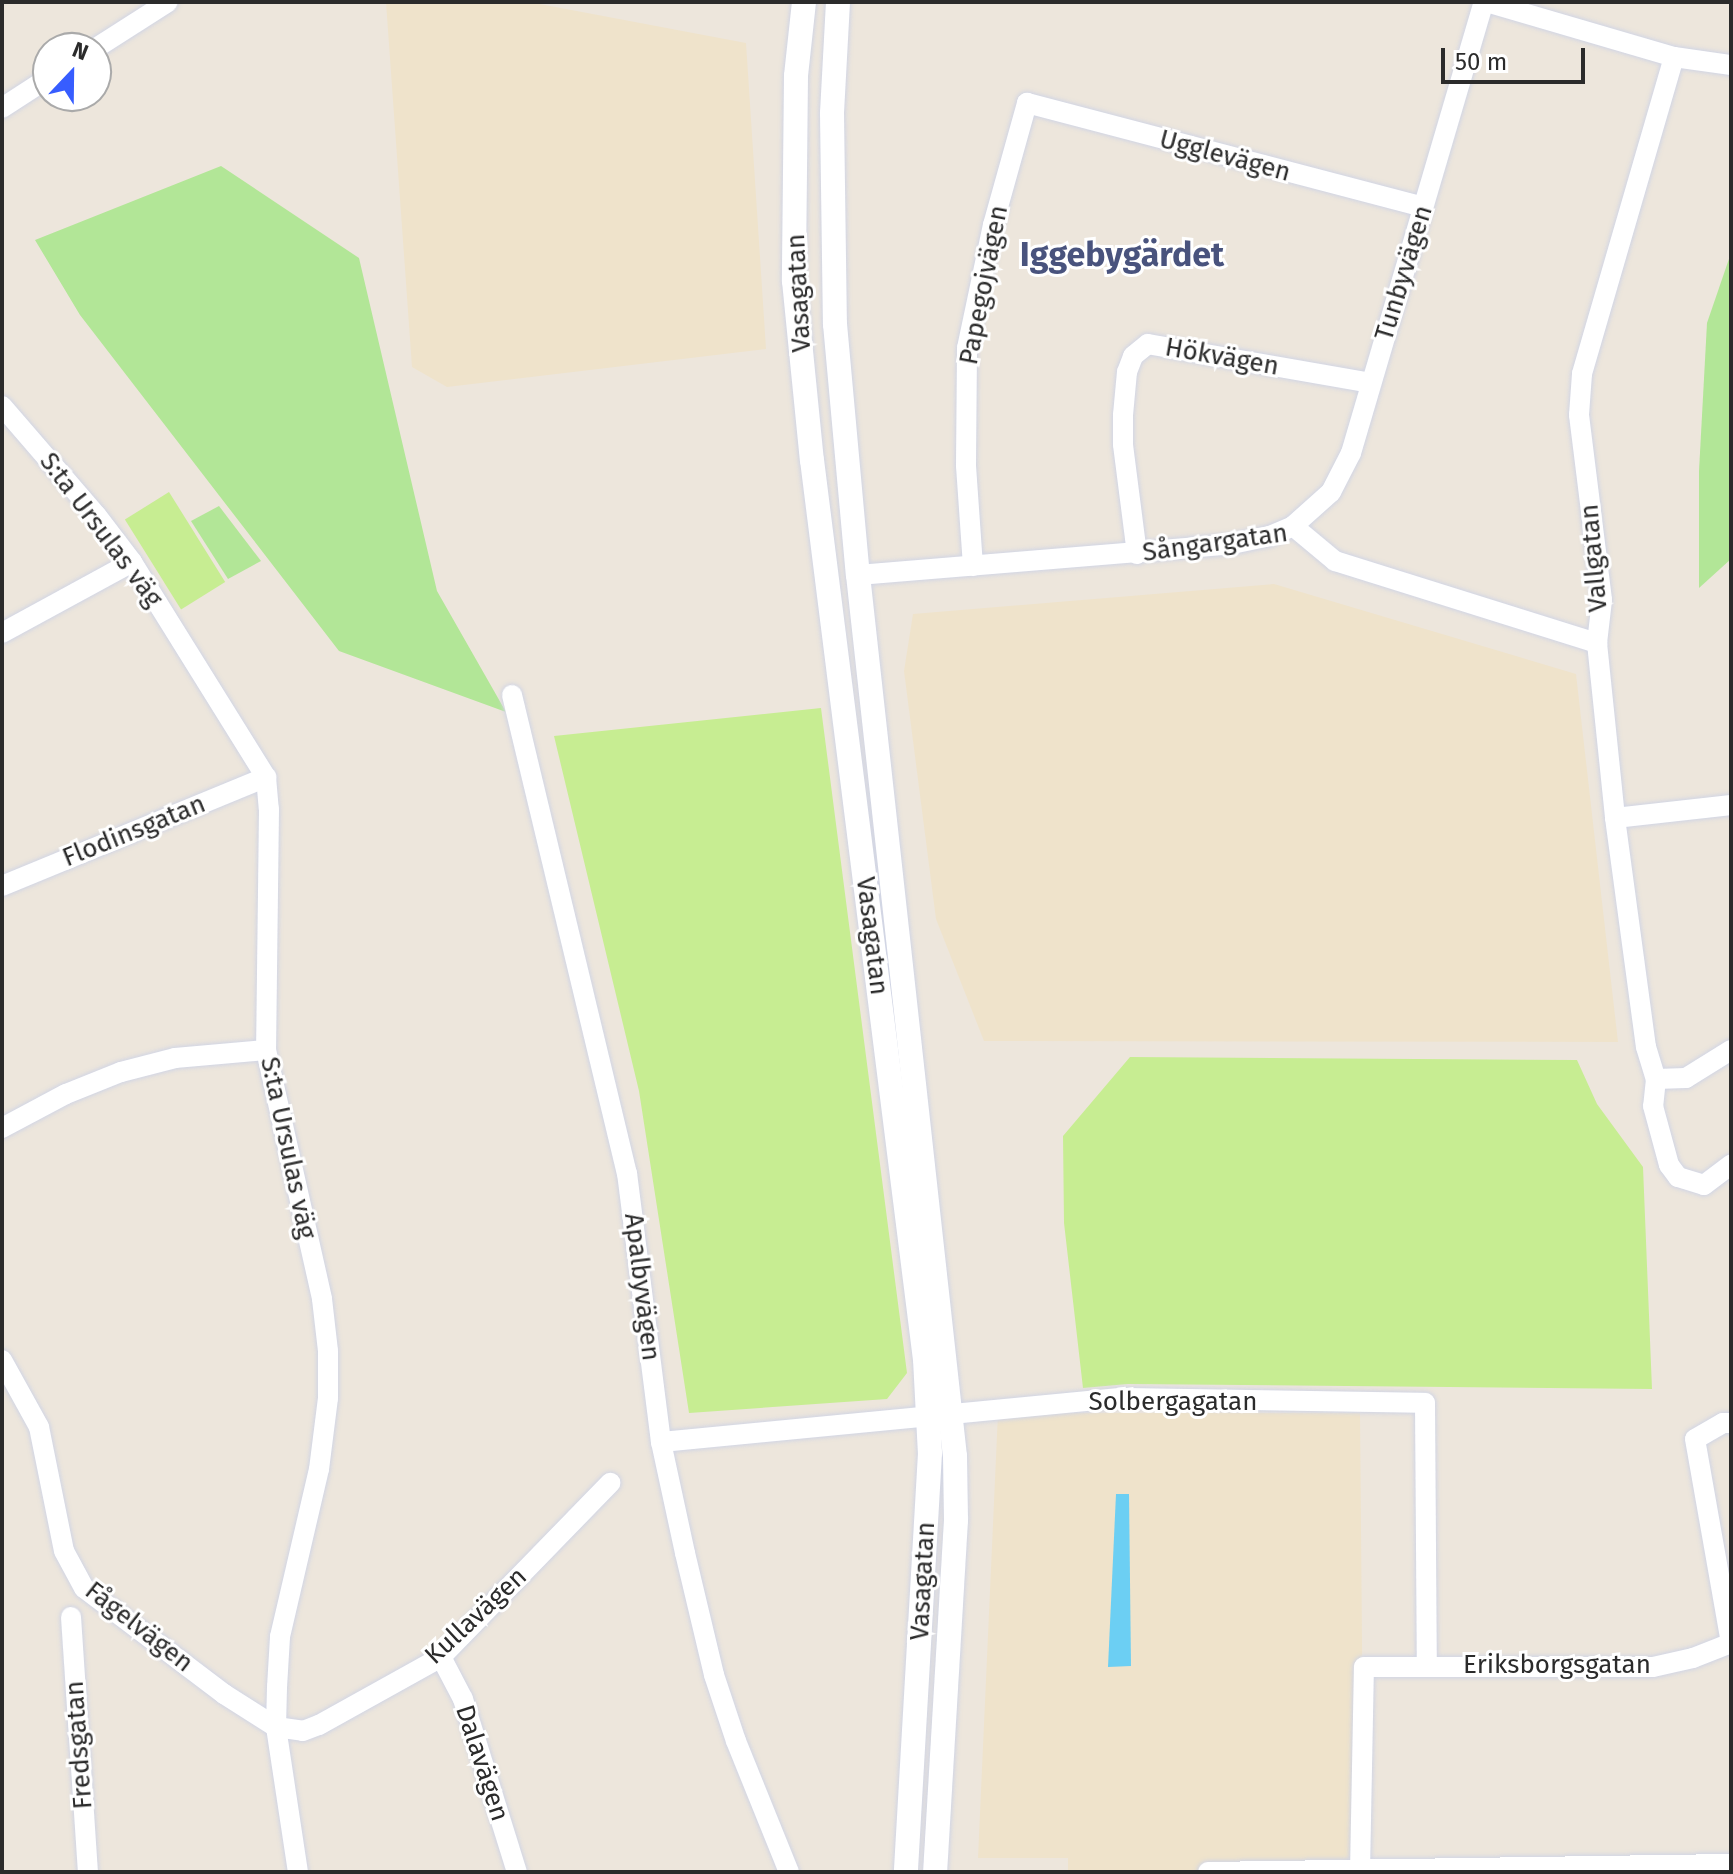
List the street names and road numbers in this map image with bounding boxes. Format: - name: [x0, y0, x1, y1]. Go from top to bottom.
- street label: Ugglevägen: [1156, 124, 1294, 188]
- street label: Tunbyvägen: [1369, 202, 1439, 344]
- street label: Papegojvägen: [953, 203, 1015, 367]
- street label: Vasagatan: [780, 233, 818, 353]
- street label: Hökvägen: [1163, 332, 1281, 382]
- street label: S:ta Ursulas väg: [33, 447, 169, 613]
- street label: Vallgatan: [1574, 503, 1614, 613]
- street label: Sångargatan: [1140, 517, 1290, 569]
- street label: Flodinsgatan: [58, 788, 210, 874]
- street label: Vasagatan: [849, 875, 895, 997]
- street label: S:ta Ursulas väg: [254, 1054, 322, 1242]
- street label: Apalbyvägen: [617, 1211, 667, 1363]
- street label: Solbergagatan: [1089, 1386, 1257, 1418]
- street label: Vasagatan: [904, 1521, 942, 1641]
- street label: Kullavägen: [419, 1561, 533, 1671]
- street label: Fågelvägen: [79, 1575, 199, 1679]
- street label: Eriksborgsgatan: [1463, 1649, 1651, 1681]
- street label: Fredsgatan: [59, 1680, 99, 1810]
- street label: Dalavägen: [449, 1701, 515, 1825]

